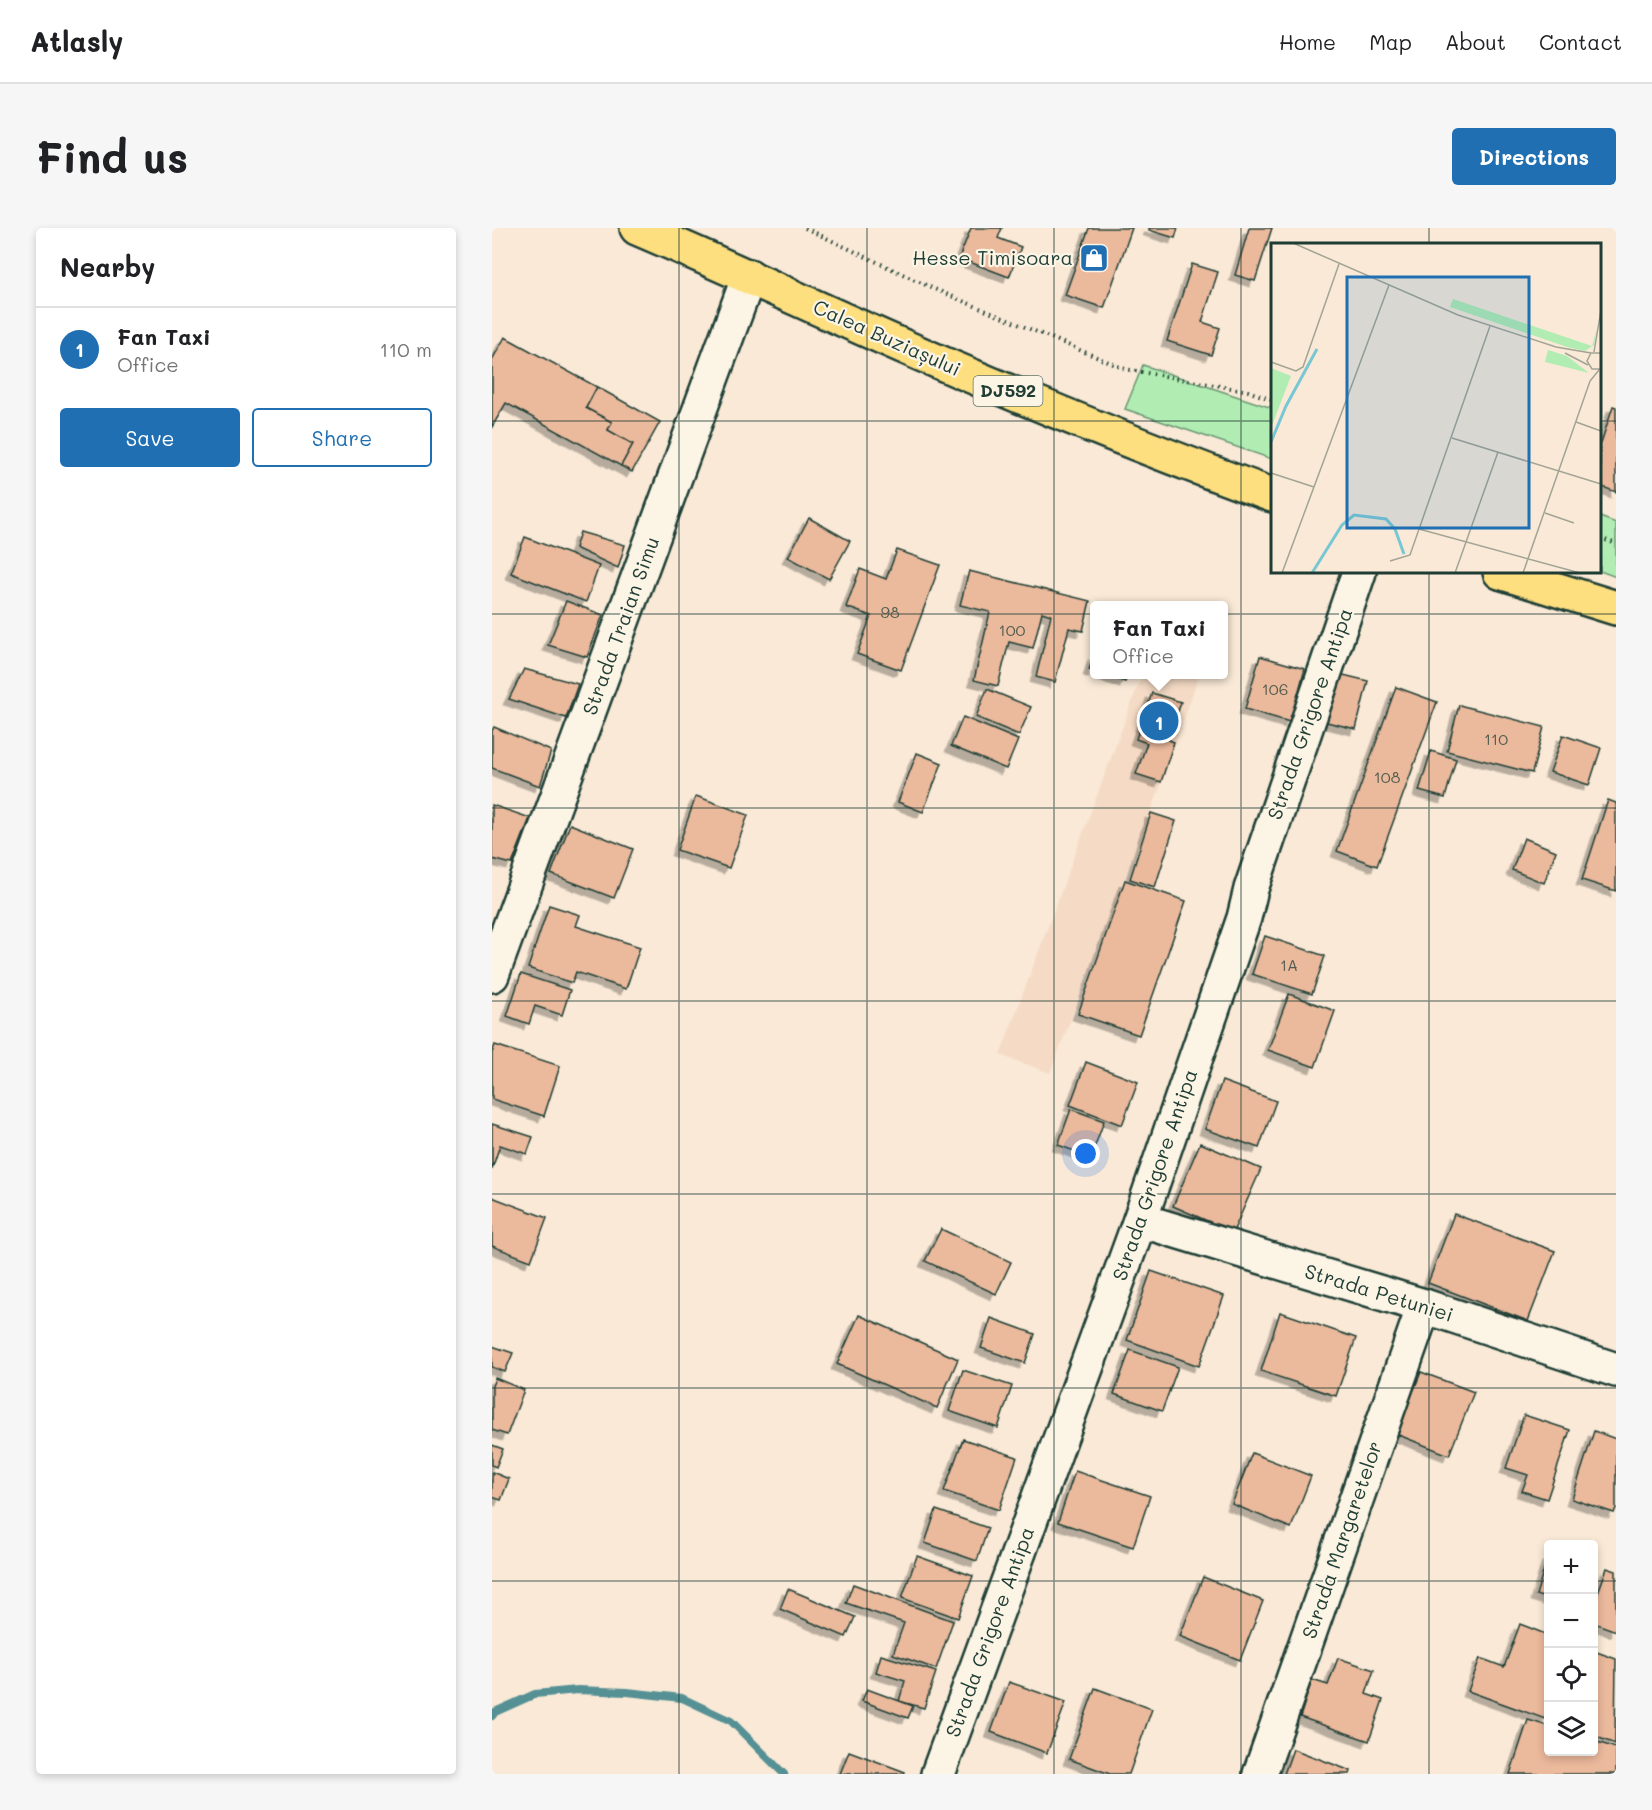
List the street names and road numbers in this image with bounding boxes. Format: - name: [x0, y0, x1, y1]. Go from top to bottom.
- street label: Calea Buziașului: [809, 293, 965, 382]
- road number: DJ592: [974, 376, 1042, 406]
- street label: Strada Traian Simu: [576, 533, 664, 718]
- street label: Strada Grigore Antipa: [1261, 604, 1357, 823]
- street label: Strada Grigore Antipa: [1106, 1065, 1202, 1284]
- street label: Strada Petuniei: [1302, 1257, 1457, 1327]
- street label: Strada Margaretelor: [1295, 1438, 1387, 1642]
- street label: Strada Grigore Antipa: [939, 1523, 1039, 1740]

